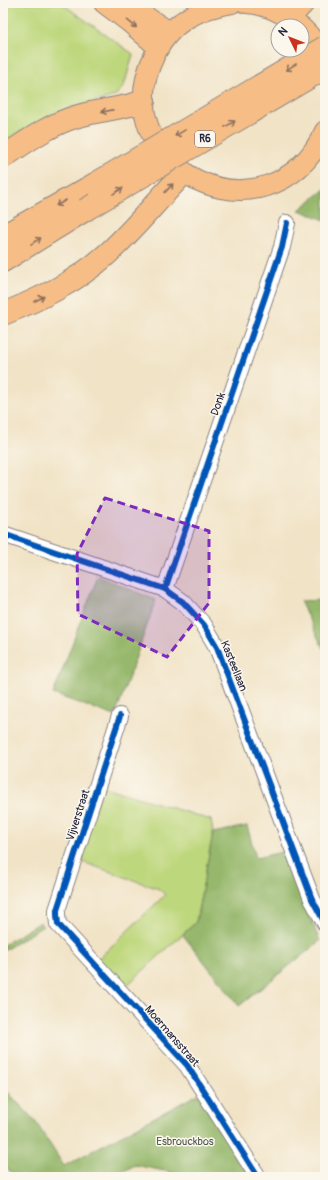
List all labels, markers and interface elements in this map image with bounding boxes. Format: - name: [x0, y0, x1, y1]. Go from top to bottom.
- north arrow: [270, 18, 310, 58]
- one-way arrow: [126, 20, 137, 29]
- text: N: [276, 24, 291, 39]
- one-way arrow: [285, 64, 297, 72]
- one-way arrow: [101, 107, 114, 115]
- one-way arrow: [224, 120, 236, 128]
- one-way arrow: [174, 130, 186, 138]
- road number: R6: [195, 131, 215, 147]
- one-way arrow: [164, 183, 173, 193]
- one-way arrow: [112, 186, 124, 194]
- one-way arrow: [55, 199, 67, 207]
- one-way arrow: [30, 236, 42, 244]
- one-way arrow: [33, 294, 45, 302]
- street label: Donk: [208, 390, 228, 417]
- street label: Kasteellaan: [218, 639, 250, 693]
- street label: Vijverstraat: [64, 787, 93, 842]
- street label: Moermansstraat: [142, 1003, 202, 1069]
- park label: Esbrouckbos: [156, 1135, 214, 1148]

